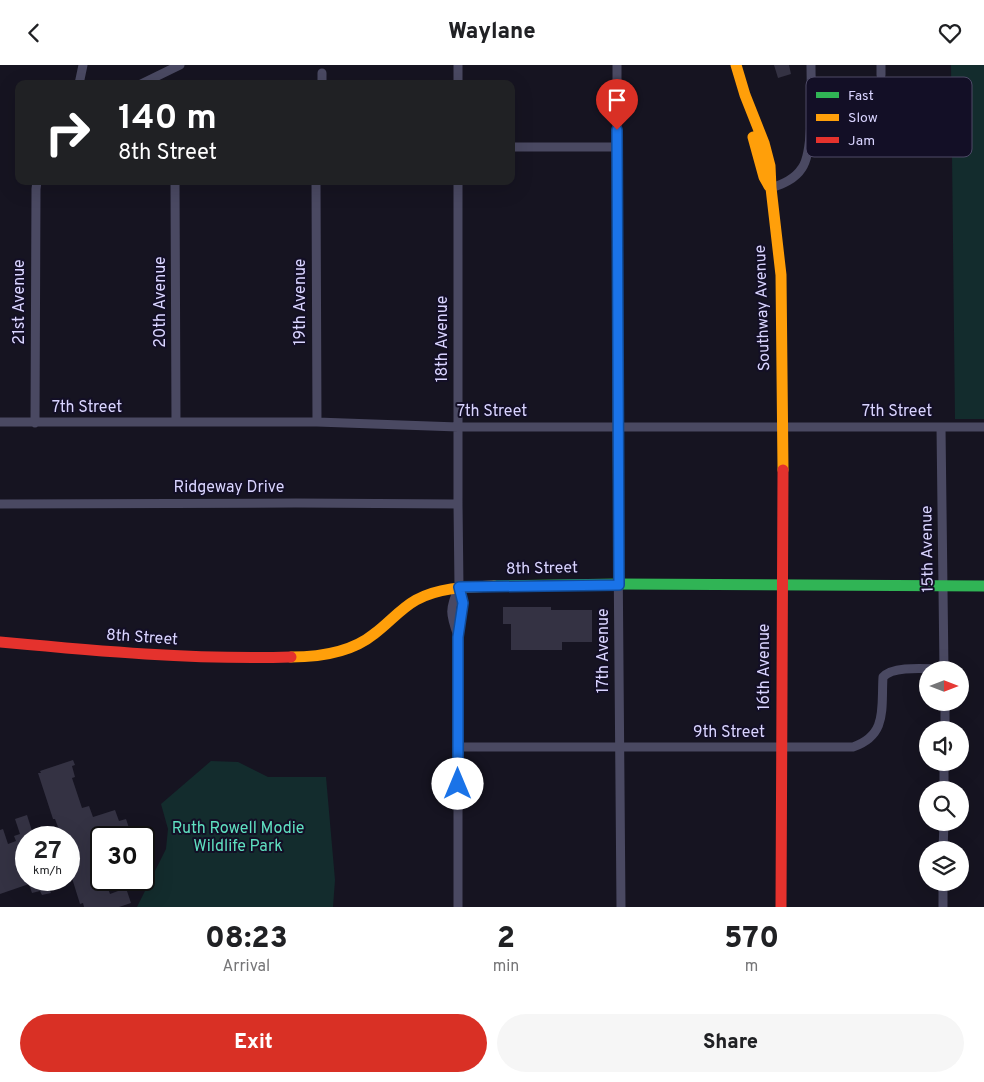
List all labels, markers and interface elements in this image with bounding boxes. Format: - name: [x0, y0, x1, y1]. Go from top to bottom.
- icon: back: [20, 19, 48, 47]
- text: Waylane: [448, 19, 536, 46]
- icon: heart: [936, 19, 964, 47]
- legend: [806, 77, 972, 157]
- pin: [596, 79, 638, 130]
- icon: arrive: [603, 86, 631, 114]
- text: Fast: [848, 88, 874, 105]
- text: 140 m: [118, 97, 217, 141]
- icon: right: [35, 100, 100, 165]
- text: Slow: [848, 110, 878, 127]
- text: Jam: [848, 133, 875, 150]
- text: 8th Street: [118, 140, 217, 167]
- street label: Southway Avenue: [751, 244, 775, 372]
- street label: 20th Avenue: [151, 256, 171, 348]
- street label: 21st Avenue: [10, 259, 30, 345]
- street label: 19th Avenue: [291, 259, 311, 345]
- street label: 18th Avenue: [433, 296, 453, 382]
- street label: 7th Street: [52, 398, 122, 418]
- street label: 7th Street: [457, 402, 527, 422]
- street label: 7th Street: [862, 402, 932, 422]
- street label: Ridgeway Drive: [174, 478, 284, 498]
- street label: 15th Avenue: [917, 505, 939, 593]
- street label: 8th Street: [506, 558, 578, 580]
- street label: 17th Avenue: [594, 608, 614, 694]
- street label: 16th Avenue: [755, 624, 775, 710]
- street label: 8th Street: [105, 626, 179, 650]
- north arrow: [919, 661, 969, 711]
- map controls: [919, 661, 969, 891]
- button: sound: [919, 721, 969, 771]
- street label: 9th Street: [693, 723, 765, 743]
- position arrow: [431, 757, 483, 809]
- button: search: [919, 781, 969, 831]
- park label: Ruth Rowell Modie Wildlife Park: [172, 819, 304, 857]
- speed limit sign: 30: [90, 826, 155, 891]
- text: 27: [33, 836, 62, 868]
- button: layers: [919, 841, 969, 891]
- text: km/h: [33, 863, 62, 879]
- text: 08:23: [205, 921, 288, 958]
- text: 2: [497, 921, 515, 958]
- text: 570: [724, 921, 779, 958]
- text: Arrival: [222, 957, 270, 977]
- text: min: [493, 957, 519, 977]
- text: m: [745, 957, 758, 977]
- button: Exit: [20, 1014, 487, 1072]
- button: Share: [497, 1014, 964, 1072]

